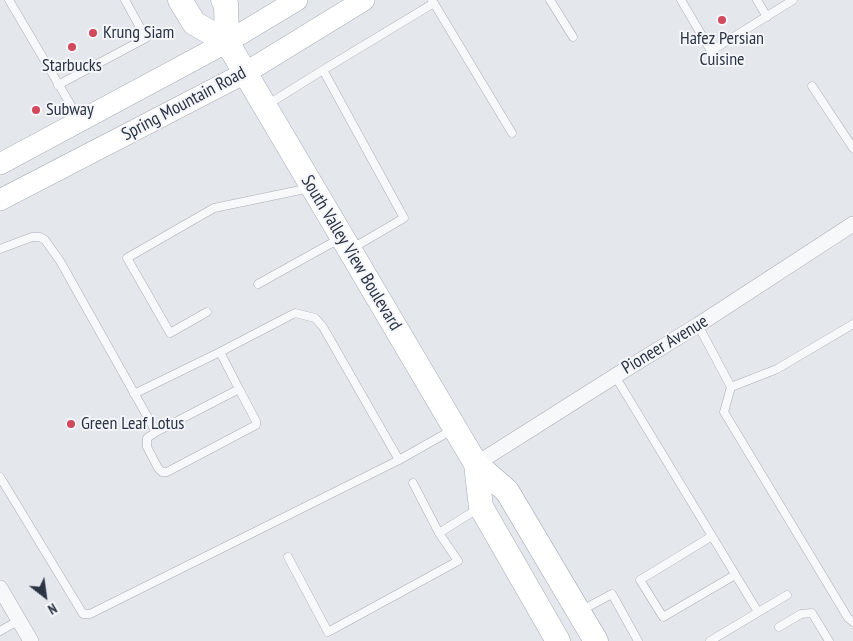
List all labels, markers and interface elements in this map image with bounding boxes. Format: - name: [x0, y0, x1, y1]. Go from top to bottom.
- marker: Hafez Persian Cuisine: [716, 14, 728, 26]
- place label: Krung Siam: [103, 22, 174, 44]
- marker: Krung Siam: [87, 27, 99, 39]
- place label: Hafez Persian Cuisine: [680, 28, 764, 70]
- marker: Starbucks: [66, 41, 78, 53]
- place label: Starbucks: [42, 55, 102, 77]
- street label: Spring Mountain Road: [118, 62, 250, 146]
- place label: Subway: [46, 99, 94, 121]
- marker: Subway: [30, 104, 42, 116]
- street label: South Valley View Boulevard: [296, 172, 406, 334]
- street label: Pioneer Avenue: [618, 311, 712, 379]
- place label: Green Leaf Lotus: [81, 413, 184, 435]
- marker: Green Leaf Lotus: [65, 418, 77, 430]
- north arrow: [20, 571, 70, 621]
- text: N: [45, 599, 60, 619]

